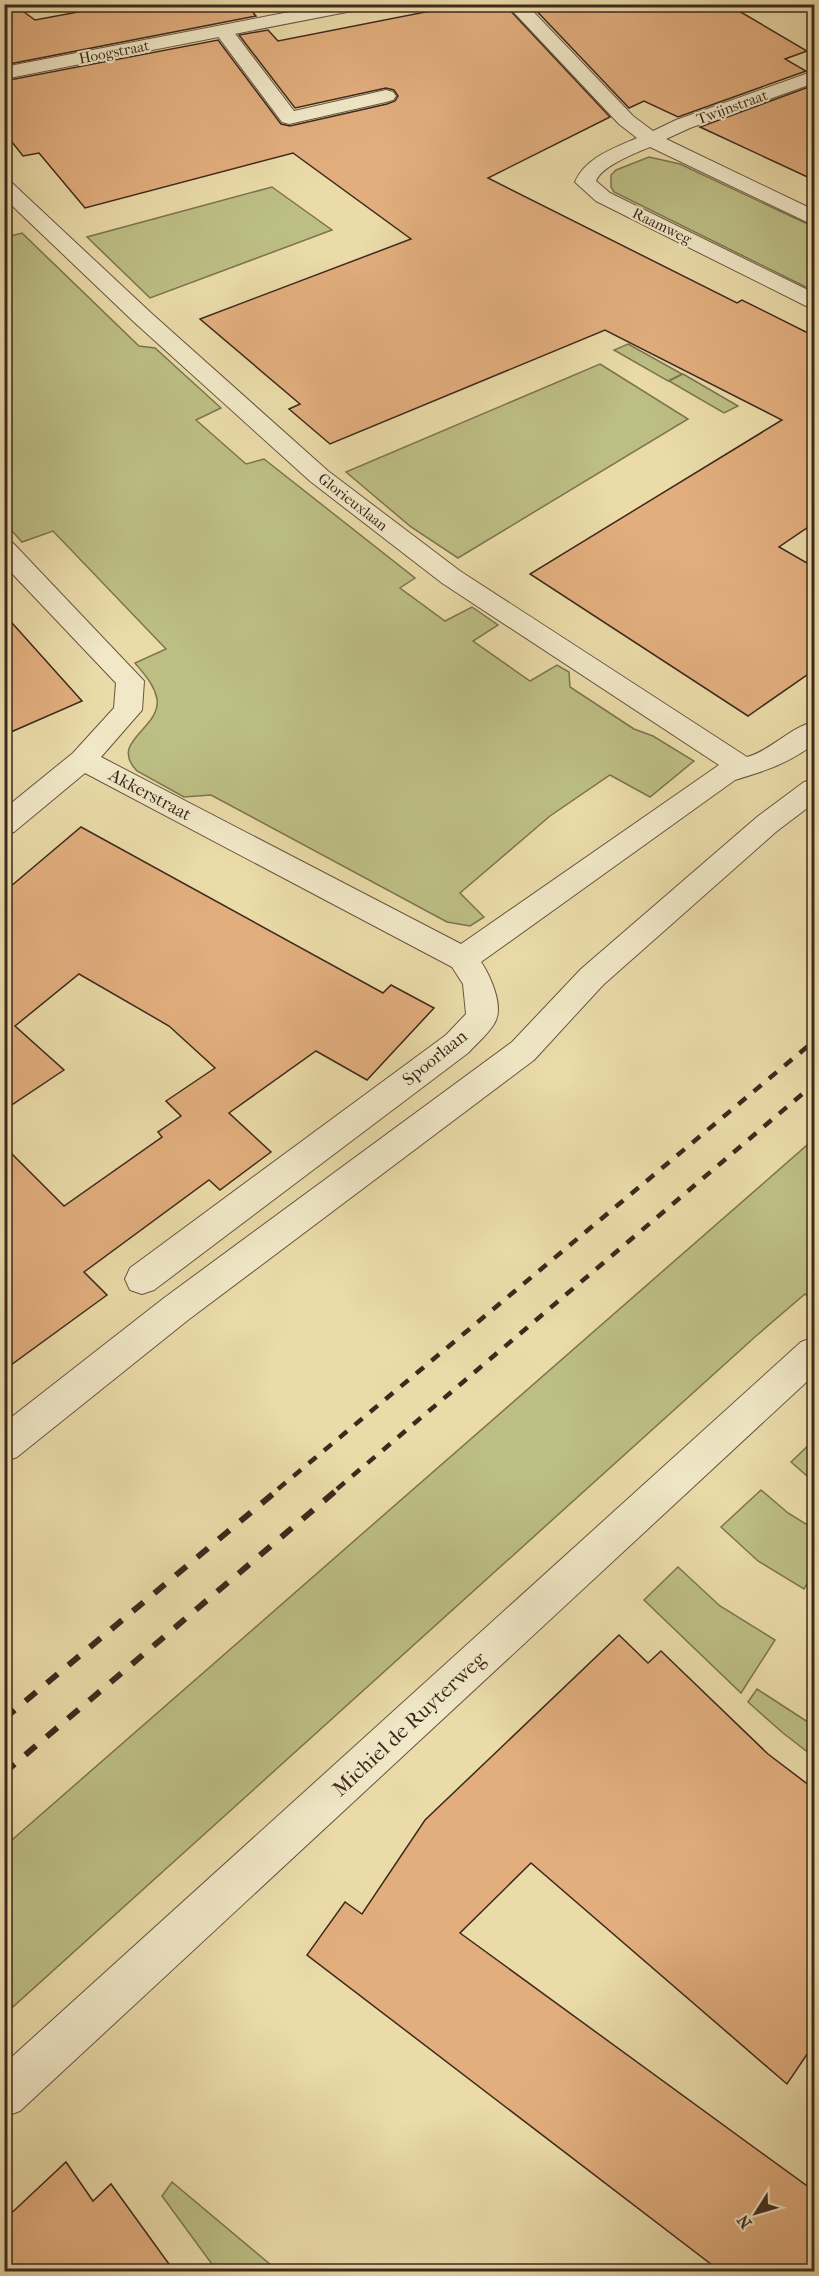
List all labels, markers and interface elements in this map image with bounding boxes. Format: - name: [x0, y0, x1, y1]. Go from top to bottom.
- street label: Hoogstraat: [77, 36, 151, 68]
- street label: Twijnstraat: [694, 86, 771, 128]
- street label: Raamweg: [630, 204, 695, 248]
- street label: Glorieuxlaan: [315, 469, 392, 535]
- street label: Akkerstraat: [104, 764, 195, 826]
- street label: Spoorlaan: [399, 1025, 472, 1090]
- street label: Michiel de Ruyterweg: [327, 1646, 491, 1801]
- north arrow: [726, 2183, 786, 2243]
- text: N: [733, 2210, 756, 2232]

